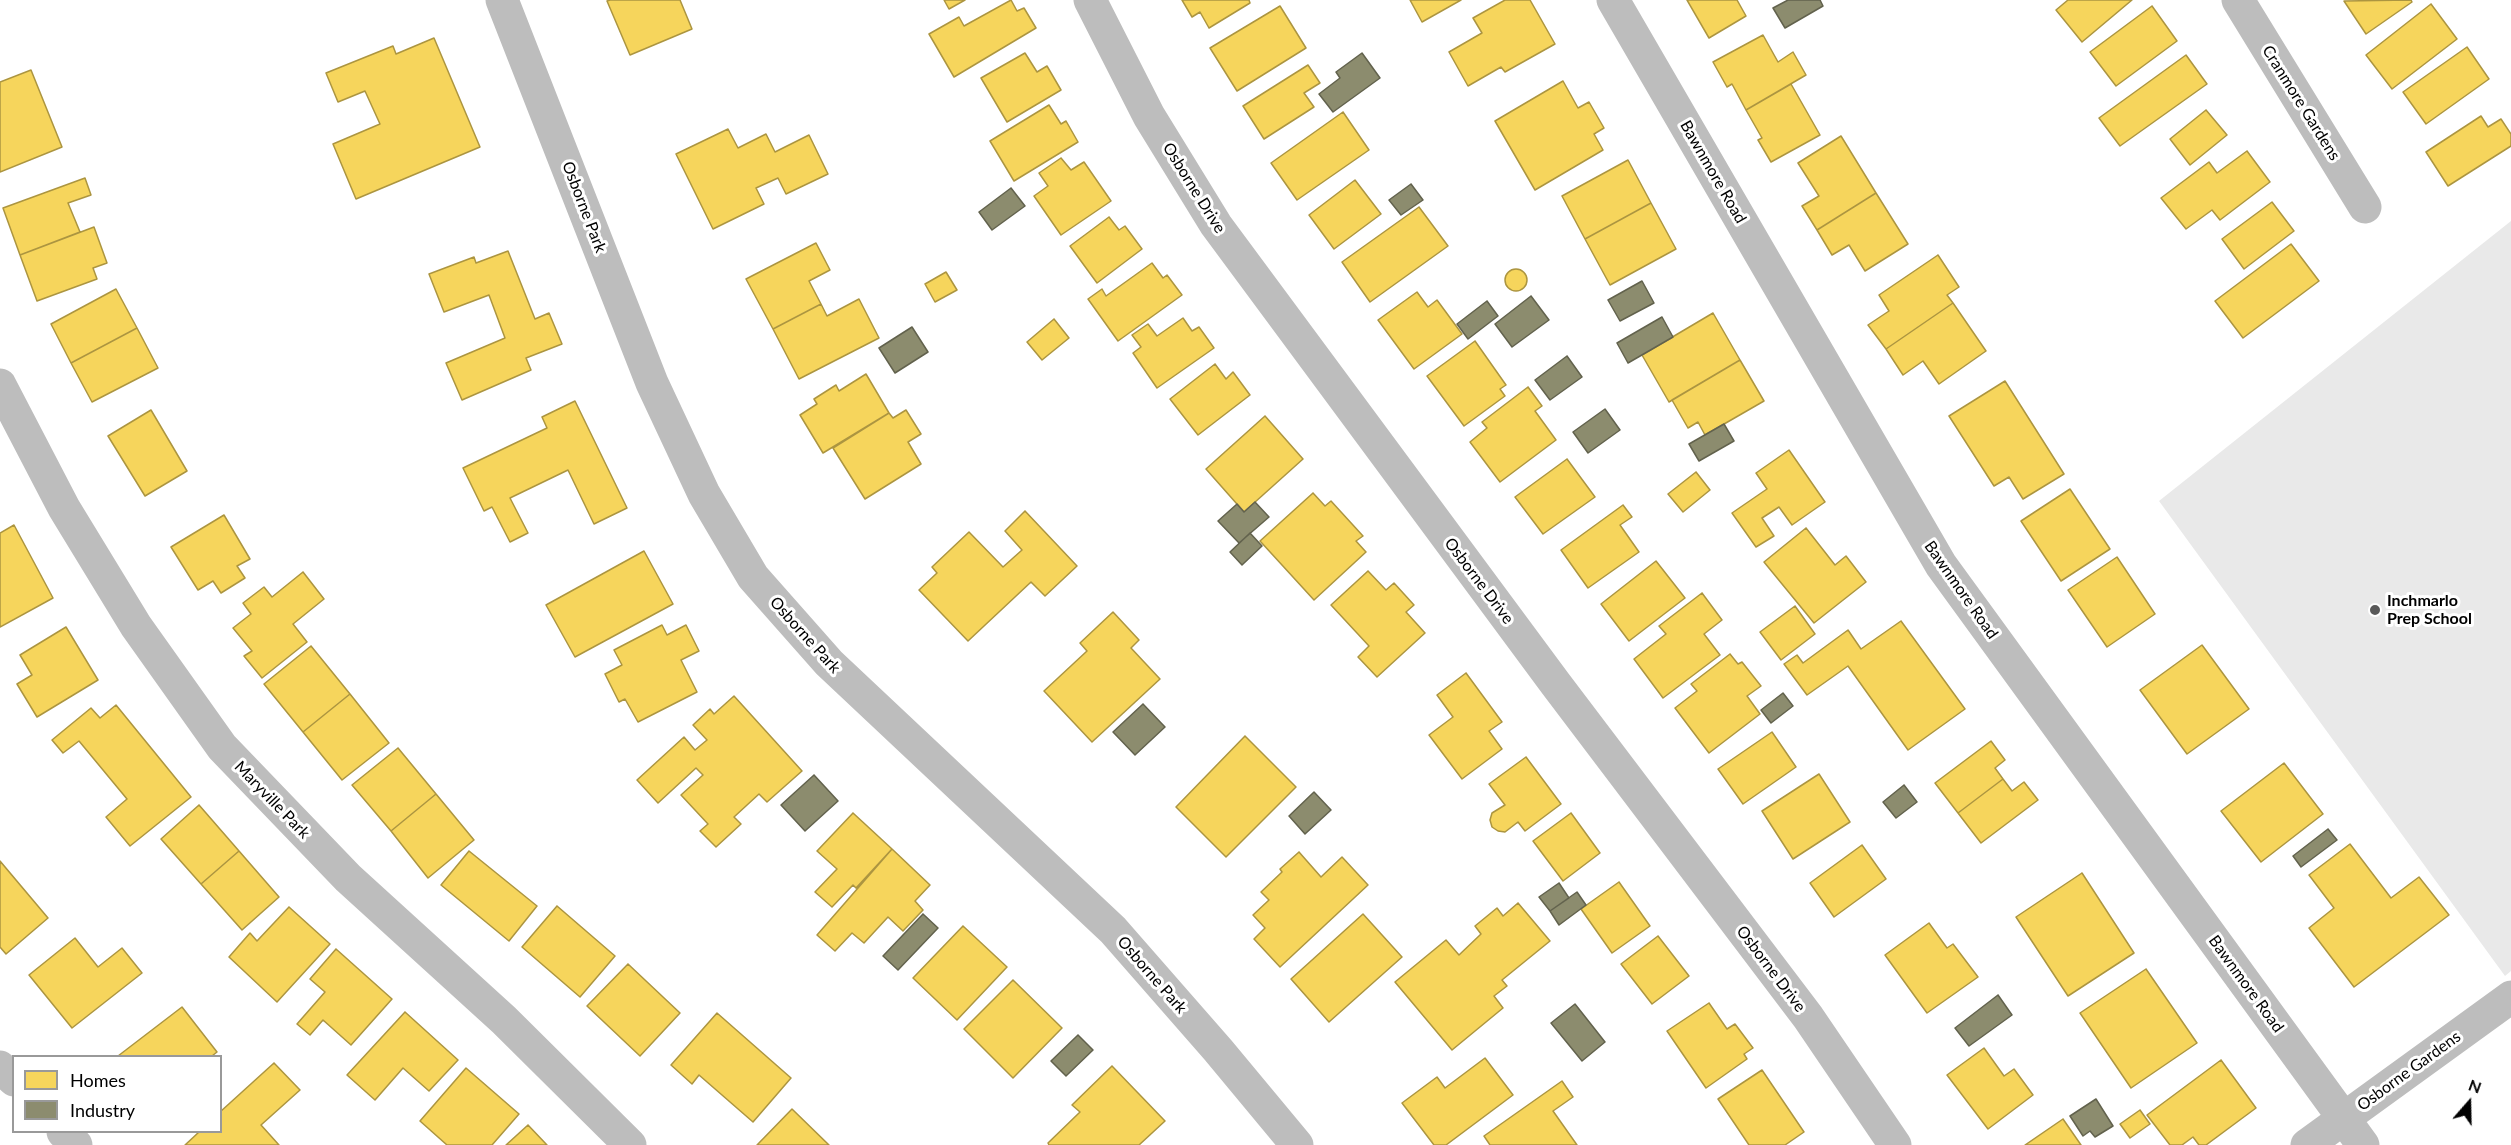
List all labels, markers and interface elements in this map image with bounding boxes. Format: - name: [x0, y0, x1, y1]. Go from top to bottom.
- street label: Cranmore Gardens: [2258, 42, 2344, 164]
- street label: Bawnmore Road: [1676, 117, 1750, 227]
- street label: Osborne Drive: [1159, 139, 1229, 237]
- street label: Osborne Park: [558, 159, 610, 255]
- street label: Osborne Drive: [1440, 534, 1518, 628]
- street label: Bawnmore Road: [1920, 537, 2002, 643]
- place label: Inchmarlo Prep School: [2387, 591, 2472, 629]
- street label: Osborne Park: [766, 593, 844, 677]
- marker: Inchmarlo Prep School: [2368, 603, 2382, 617]
- street label: Maryville Park: [230, 757, 314, 843]
- street label: Osborne Drive: [1732, 922, 1810, 1016]
- street label: Osborne Park: [1113, 932, 1191, 1018]
- street label: Bawnmore Road: [2204, 932, 2288, 1036]
- street label: Osborne Gardens: [2353, 1027, 2465, 1115]
- legend: [12, 1055, 222, 1133]
- text: Homes: [70, 1069, 126, 1091]
- north arrow: [2439, 1073, 2499, 1133]
- text: N: [2466, 1075, 2484, 1097]
- text: Industry: [70, 1099, 135, 1121]

